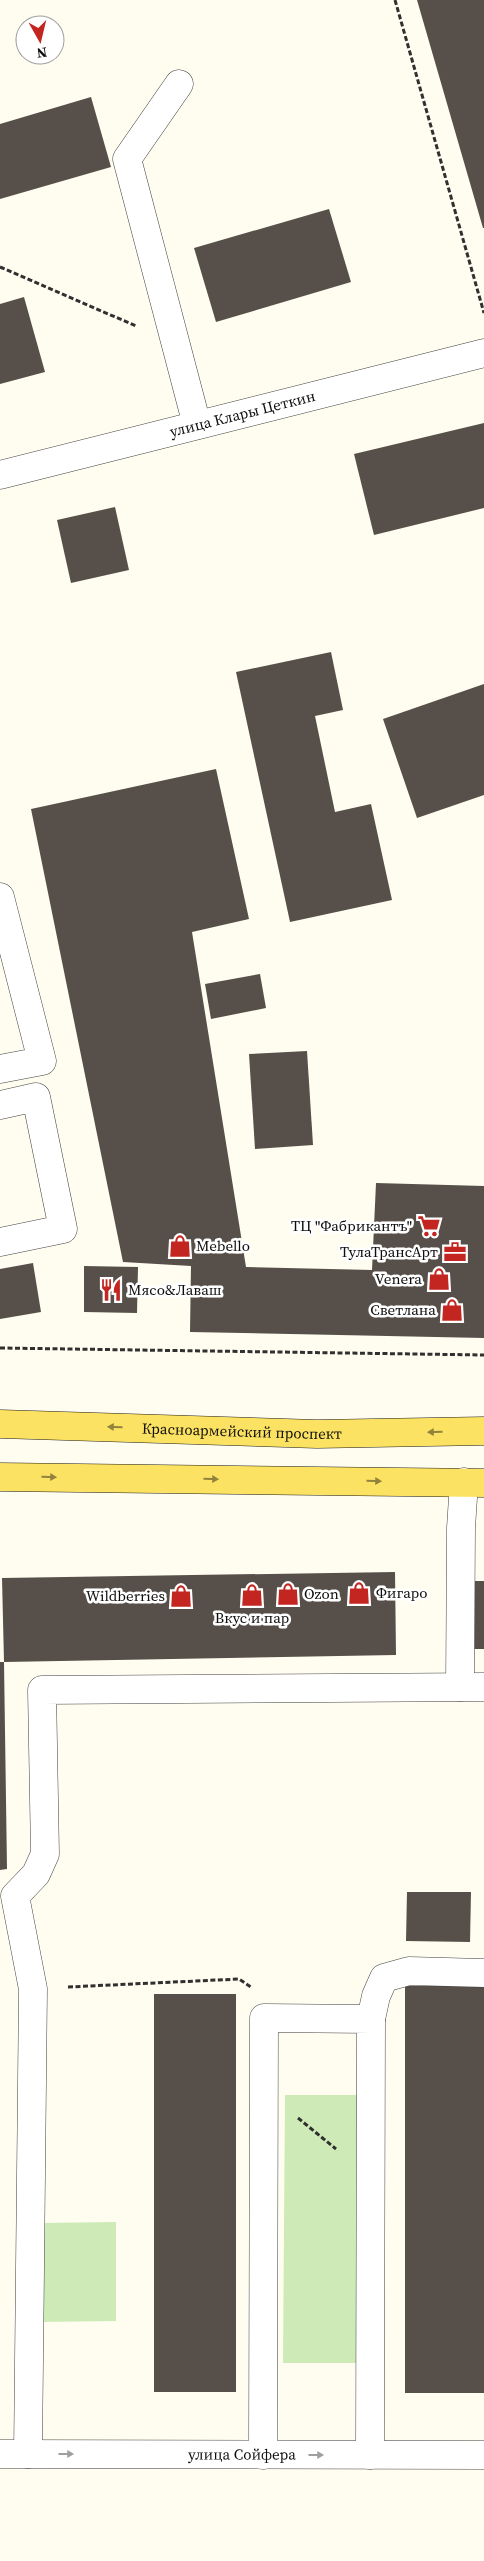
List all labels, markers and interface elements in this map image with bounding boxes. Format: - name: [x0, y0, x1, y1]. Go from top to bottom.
- north arrow: [15, 15, 65, 65]
- text: N: [35, 42, 48, 63]
- street label: улица Клары Цеткин: [167, 385, 317, 442]
- supermarket icon: ТЦ "Фабрикантъ": [416, 1213, 442, 1239]
- place label: ТЦ "Фабрикантъ": [291, 1215, 412, 1236]
- shop icon: Mebello: [167, 1233, 193, 1259]
- place label: Mebello: [196, 1235, 250, 1256]
- office icon: ТулаТрансАрт: [442, 1239, 468, 1265]
- place label: ТулаТрансАрт: [340, 1241, 438, 1262]
- shop icon: Venera: [426, 1266, 452, 1292]
- place label: Venera: [375, 1268, 422, 1289]
- restaurant icon: Мясо&Лаваш: [98, 1277, 124, 1303]
- place label: Мясо&Лаваш: [128, 1279, 222, 1300]
- shop icon: Светлана: [439, 1297, 465, 1323]
- place label: Светлана: [370, 1299, 436, 1320]
- street label: Красноармейский проспект: [142, 1417, 342, 1444]
- one-way arrow: [107, 1423, 123, 1431]
- one-way arrow: [427, 1428, 443, 1436]
- one-way arrow: [41, 1473, 57, 1481]
- one-way arrow: [203, 1475, 219, 1483]
- one-way arrow: [366, 1477, 382, 1485]
- shop icon: Фигаро: [346, 1580, 372, 1606]
- shop icon: Ozon: [275, 1581, 301, 1607]
- shop icon: Вкус и пар: [239, 1582, 265, 1608]
- place label: Фигаро: [376, 1582, 428, 1603]
- shop icon: Wildberries: [168, 1583, 194, 1609]
- place label: Ozon: [304, 1583, 339, 1604]
- place label: Wildberries: [86, 1585, 165, 1606]
- place label: Вкус и пар: [215, 1607, 290, 1628]
- street label: улица Сойфера: [188, 2443, 296, 2465]
- one-way arrow: [58, 2450, 74, 2458]
- one-way arrow: [308, 2451, 324, 2459]

